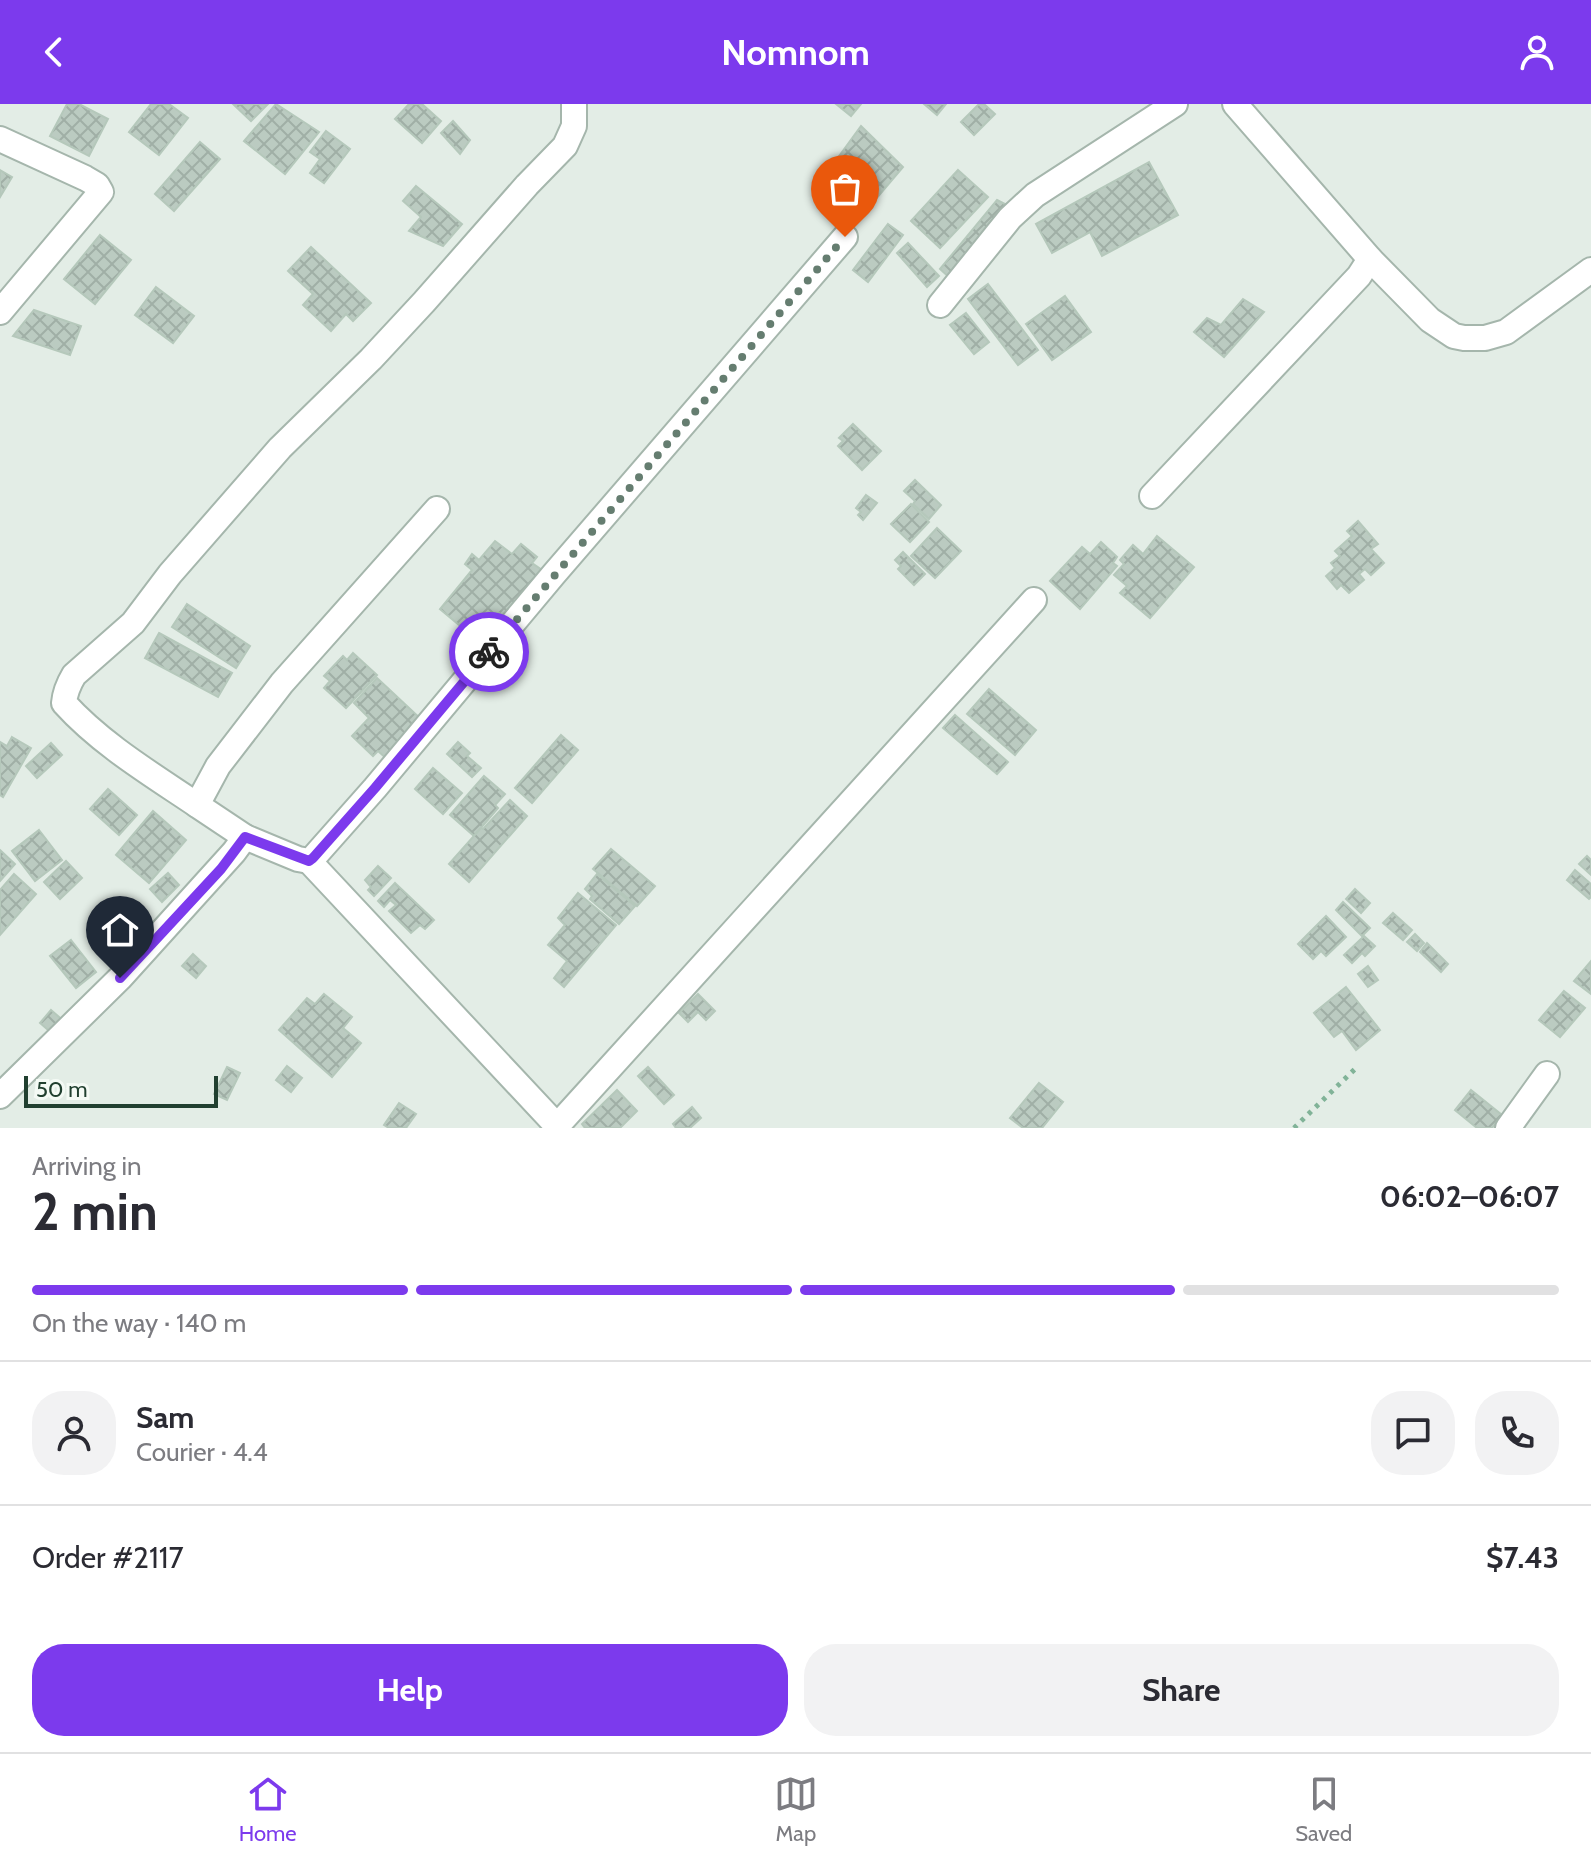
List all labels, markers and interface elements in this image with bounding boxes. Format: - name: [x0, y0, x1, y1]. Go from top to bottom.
- icon: back: [32, 30, 76, 74]
- text: Nomnom: [721, 30, 870, 74]
- icon: person: [1515, 30, 1559, 74]
- pin: [811, 155, 879, 237]
- icon: bag: [823, 167, 867, 211]
- courier: [449, 612, 529, 692]
- icon: bike: [467, 630, 511, 674]
- pin: [86, 896, 154, 978]
- icon: home: [98, 908, 142, 952]
- scale bar: [24, 1072, 218, 1108]
- text: 50 m: [36, 1076, 88, 1103]
- text: Arriving in: [32, 1150, 142, 1182]
- text: 06:02–06:07: [1380, 1178, 1559, 1215]
- text: 2 min: [32, 1180, 158, 1243]
- text: On the way · 140 m: [32, 1307, 246, 1339]
- button: person: [32, 1391, 116, 1475]
- button: chat: [1371, 1391, 1455, 1475]
- button: phone: [1475, 1391, 1559, 1475]
- text: Sam: [136, 1399, 194, 1436]
- text: Courier · 4.4: [136, 1436, 268, 1468]
- text: Order #2117: [32, 1539, 184, 1576]
- text: $7.43: [1486, 1539, 1559, 1576]
- button: Help: [32, 1644, 788, 1736]
- button: Share: [804, 1644, 1559, 1736]
- tab: Home: [239, 1772, 297, 1847]
- tab: Map: [774, 1772, 818, 1847]
- tab: Saved: [1295, 1772, 1352, 1847]

